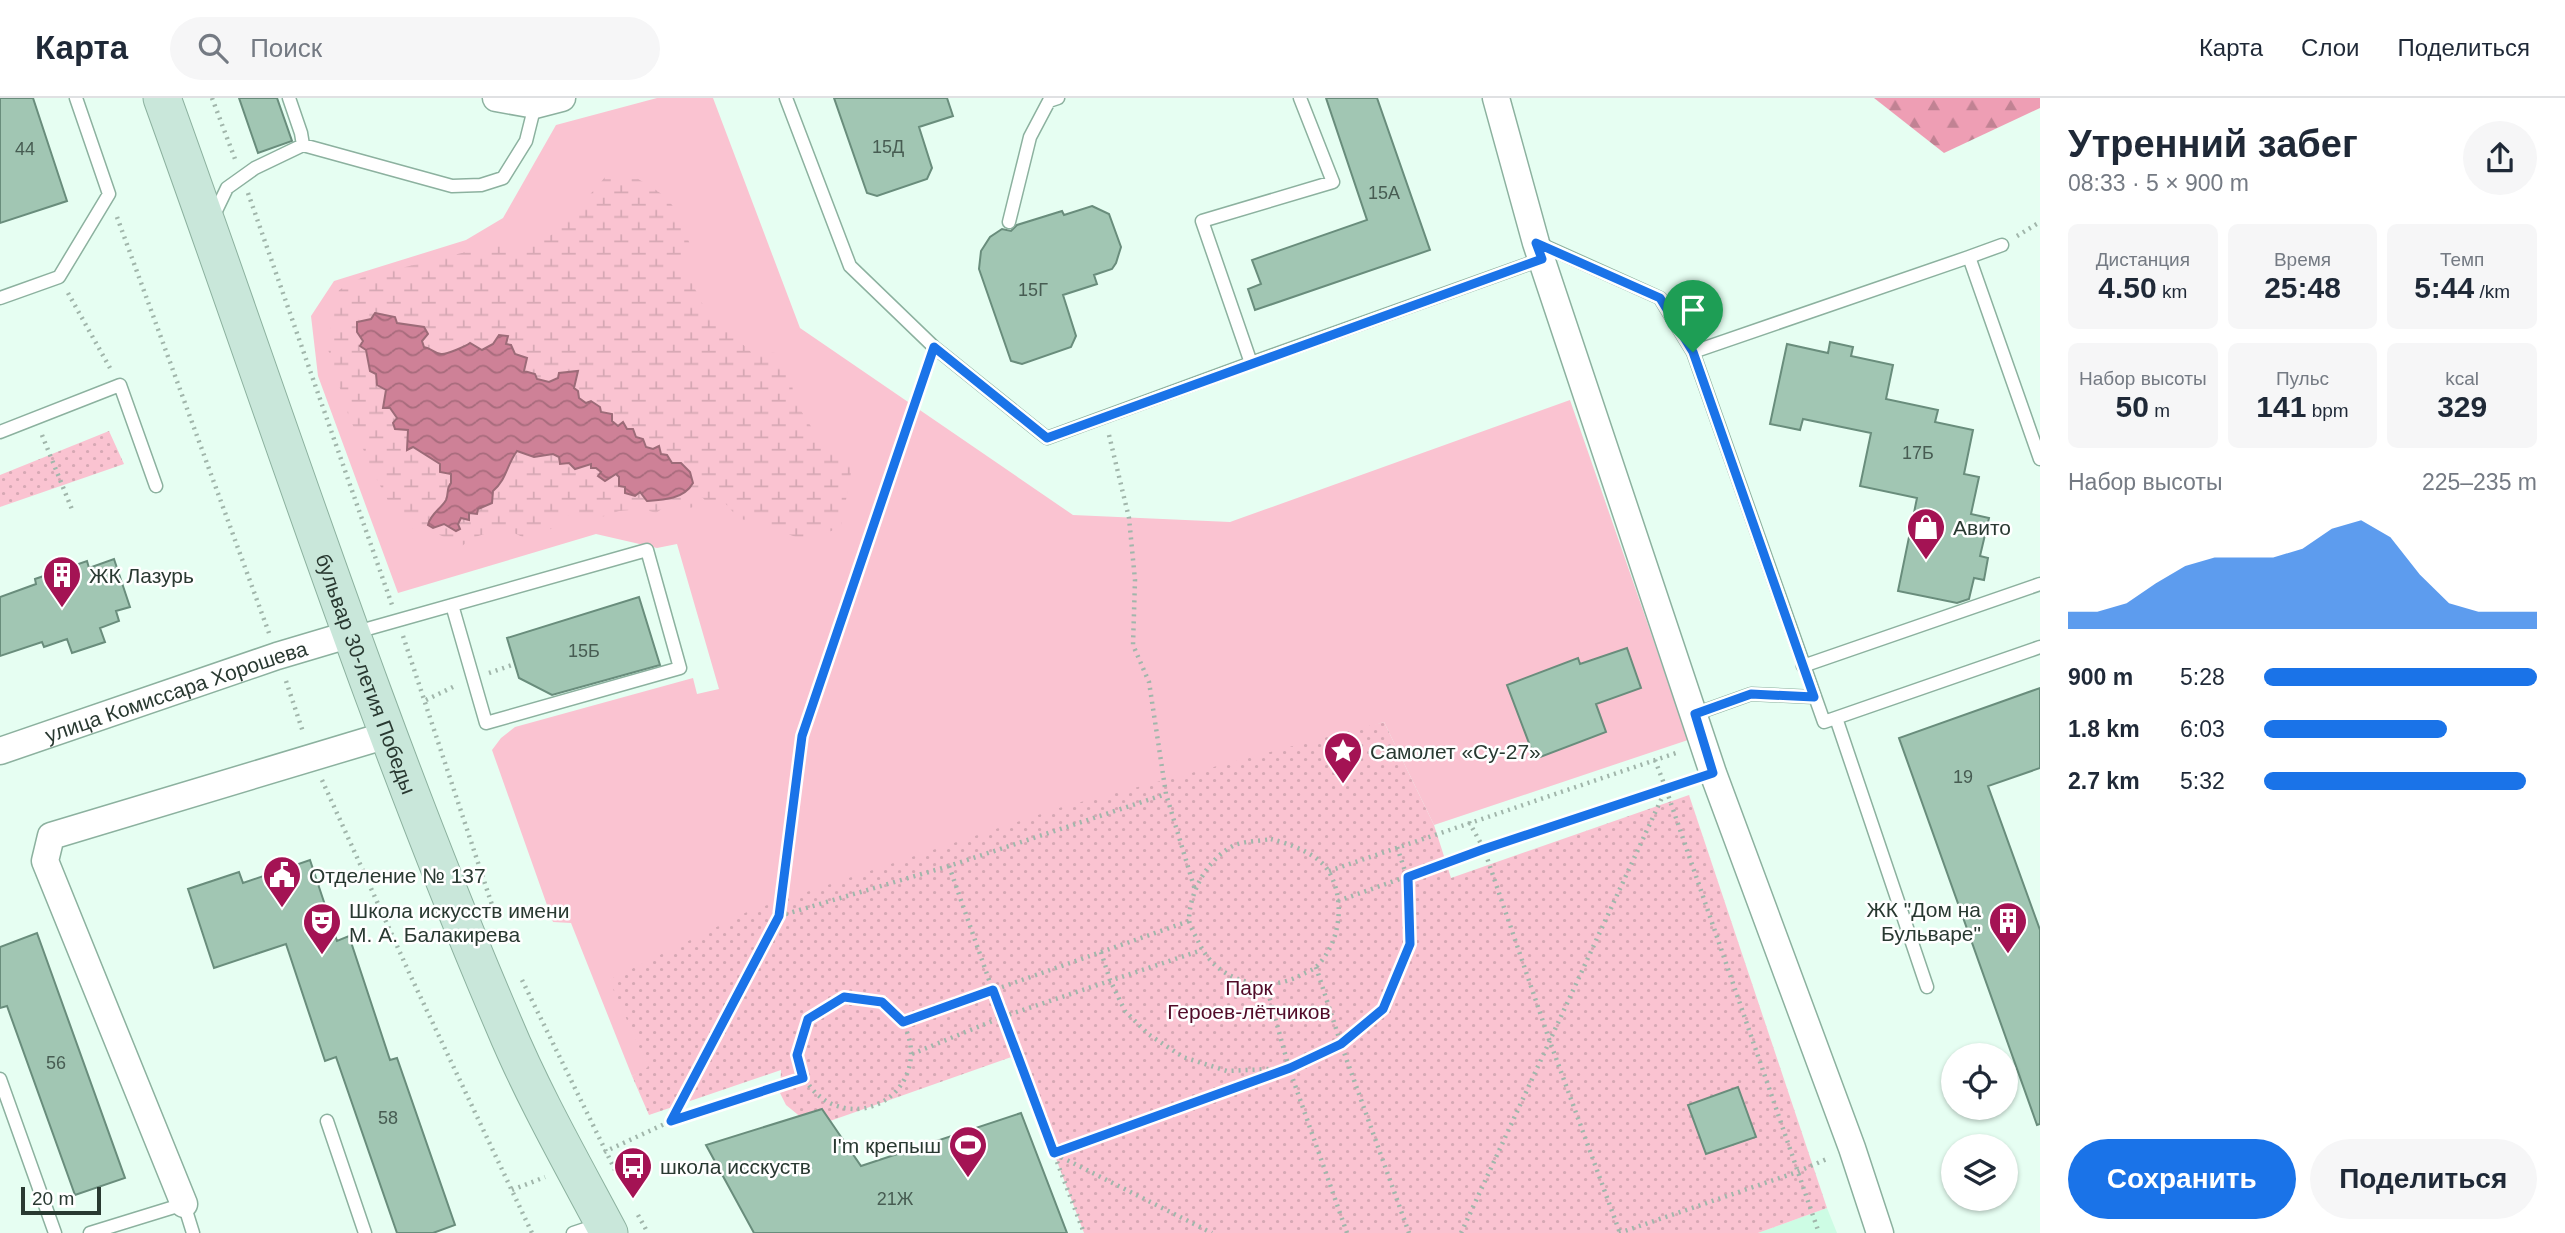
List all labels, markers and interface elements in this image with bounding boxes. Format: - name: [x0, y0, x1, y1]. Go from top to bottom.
- search box: [170, 17, 660, 80]
- text: Карта: [35, 29, 128, 66]
- icon: search: [194, 29, 232, 67]
- text: Поиск: [250, 33, 322, 63]
- text: Карта: [2199, 34, 2263, 61]
- text: Слои: [2301, 34, 2359, 61]
- text: Поделиться: [2397, 34, 2530, 61]
- button: share: [2463, 121, 2537, 195]
- text: Утренний забег: [2068, 123, 2358, 165]
- house number: 15Д: [872, 137, 904, 157]
- house number: 44: [15, 139, 35, 159]
- text: 08:33 · 5 × 900 m: [2068, 170, 2249, 196]
- house number: 15А: [1368, 183, 1400, 203]
- text: Дистанция: [2096, 249, 2190, 270]
- text: Время: [2274, 249, 2331, 270]
- text: Темп: [2440, 249, 2484, 270]
- text: 4.50: [2098, 271, 2157, 304]
- text: 25:48: [2264, 271, 2341, 304]
- text: 5:44: [2414, 271, 2474, 304]
- house number: 15Г: [1018, 280, 1048, 300]
- pin: [1663, 280, 1723, 352]
- text: km: [2157, 281, 2187, 302]
- text: /km: [2474, 281, 2510, 302]
- icon: arrive: [1674, 291, 1712, 329]
- text: Набор высоты: [2079, 368, 2207, 389]
- text: Пульс: [2276, 368, 2329, 389]
- text: kcal: [2445, 368, 2479, 389]
- text: 50: [2116, 390, 2149, 423]
- text: 141: [2256, 390, 2306, 423]
- text: 329: [2437, 390, 2487, 423]
- text: m: [2149, 400, 2170, 421]
- text: bpm: [2306, 400, 2349, 421]
- house number: 17Б: [1902, 443, 1934, 463]
- text: Набор высоты: [2068, 469, 2222, 495]
- text: 225–235 m: [2422, 469, 2537, 495]
- shop icon: Авито: [1905, 506, 1947, 561]
- place label: Авито: [1953, 516, 2011, 539]
- street label: бульвар 30-летия Победы: [312, 550, 421, 797]
- building icon: ЖК Лазурь: [41, 554, 83, 609]
- place label: ЖК Лазурь: [89, 564, 194, 587]
- street label: улица Комиссара Хорошева: [42, 636, 310, 746]
- house number: 15Б: [568, 641, 600, 661]
- text: 900 m: [2068, 664, 2133, 690]
- text: 5:28: [2180, 664, 2225, 690]
- text: 1.8 km: [2068, 716, 2140, 742]
- text: 6:03: [2180, 716, 2225, 742]
- place icon: Самолет «Су-27»: [1322, 730, 1364, 785]
- place label: Самолет «Су-27»: [1370, 740, 1541, 763]
- house number: 19: [1953, 767, 1973, 787]
- text: 2.7 km: [2068, 768, 2140, 794]
- text: 5:32: [2180, 768, 2225, 794]
- public building icon: Отделение № 137: [261, 854, 303, 909]
- place label: Отделение № 137: [309, 864, 486, 887]
- place label: ЖК "Дом на Бульваре": [1866, 898, 1981, 945]
- place label: Школа искусств имени М. А. Балакирева: [349, 899, 569, 946]
- building icon: ЖК "Дом на Бульваре": [1987, 900, 2029, 955]
- theatre icon: Школа искусств имени М. А. Балакирева: [301, 901, 343, 956]
- park label: Парк Героев-лётчиков: [1167, 976, 1331, 1023]
- map controls: [1941, 1043, 2018, 1211]
- button: locate: [1941, 1043, 2018, 1120]
- house number: 56: [46, 1053, 66, 1073]
- house number: 58: [378, 1108, 398, 1128]
- sports icon: I'm крепыш: [947, 1124, 989, 1179]
- place label: I'm крепыш: [832, 1134, 941, 1157]
- button: layers: [1941, 1134, 2018, 1211]
- button: Сохранить: [2068, 1139, 2296, 1219]
- button: Поделиться: [2310, 1139, 2537, 1219]
- bus stop icon: школа исскуств: [612, 1145, 654, 1200]
- place label: школа исскуств: [660, 1155, 811, 1178]
- scale bar: [21, 1184, 102, 1216]
- text: 20 m: [32, 1188, 74, 1209]
- house number: 21Ж: [877, 1189, 914, 1209]

